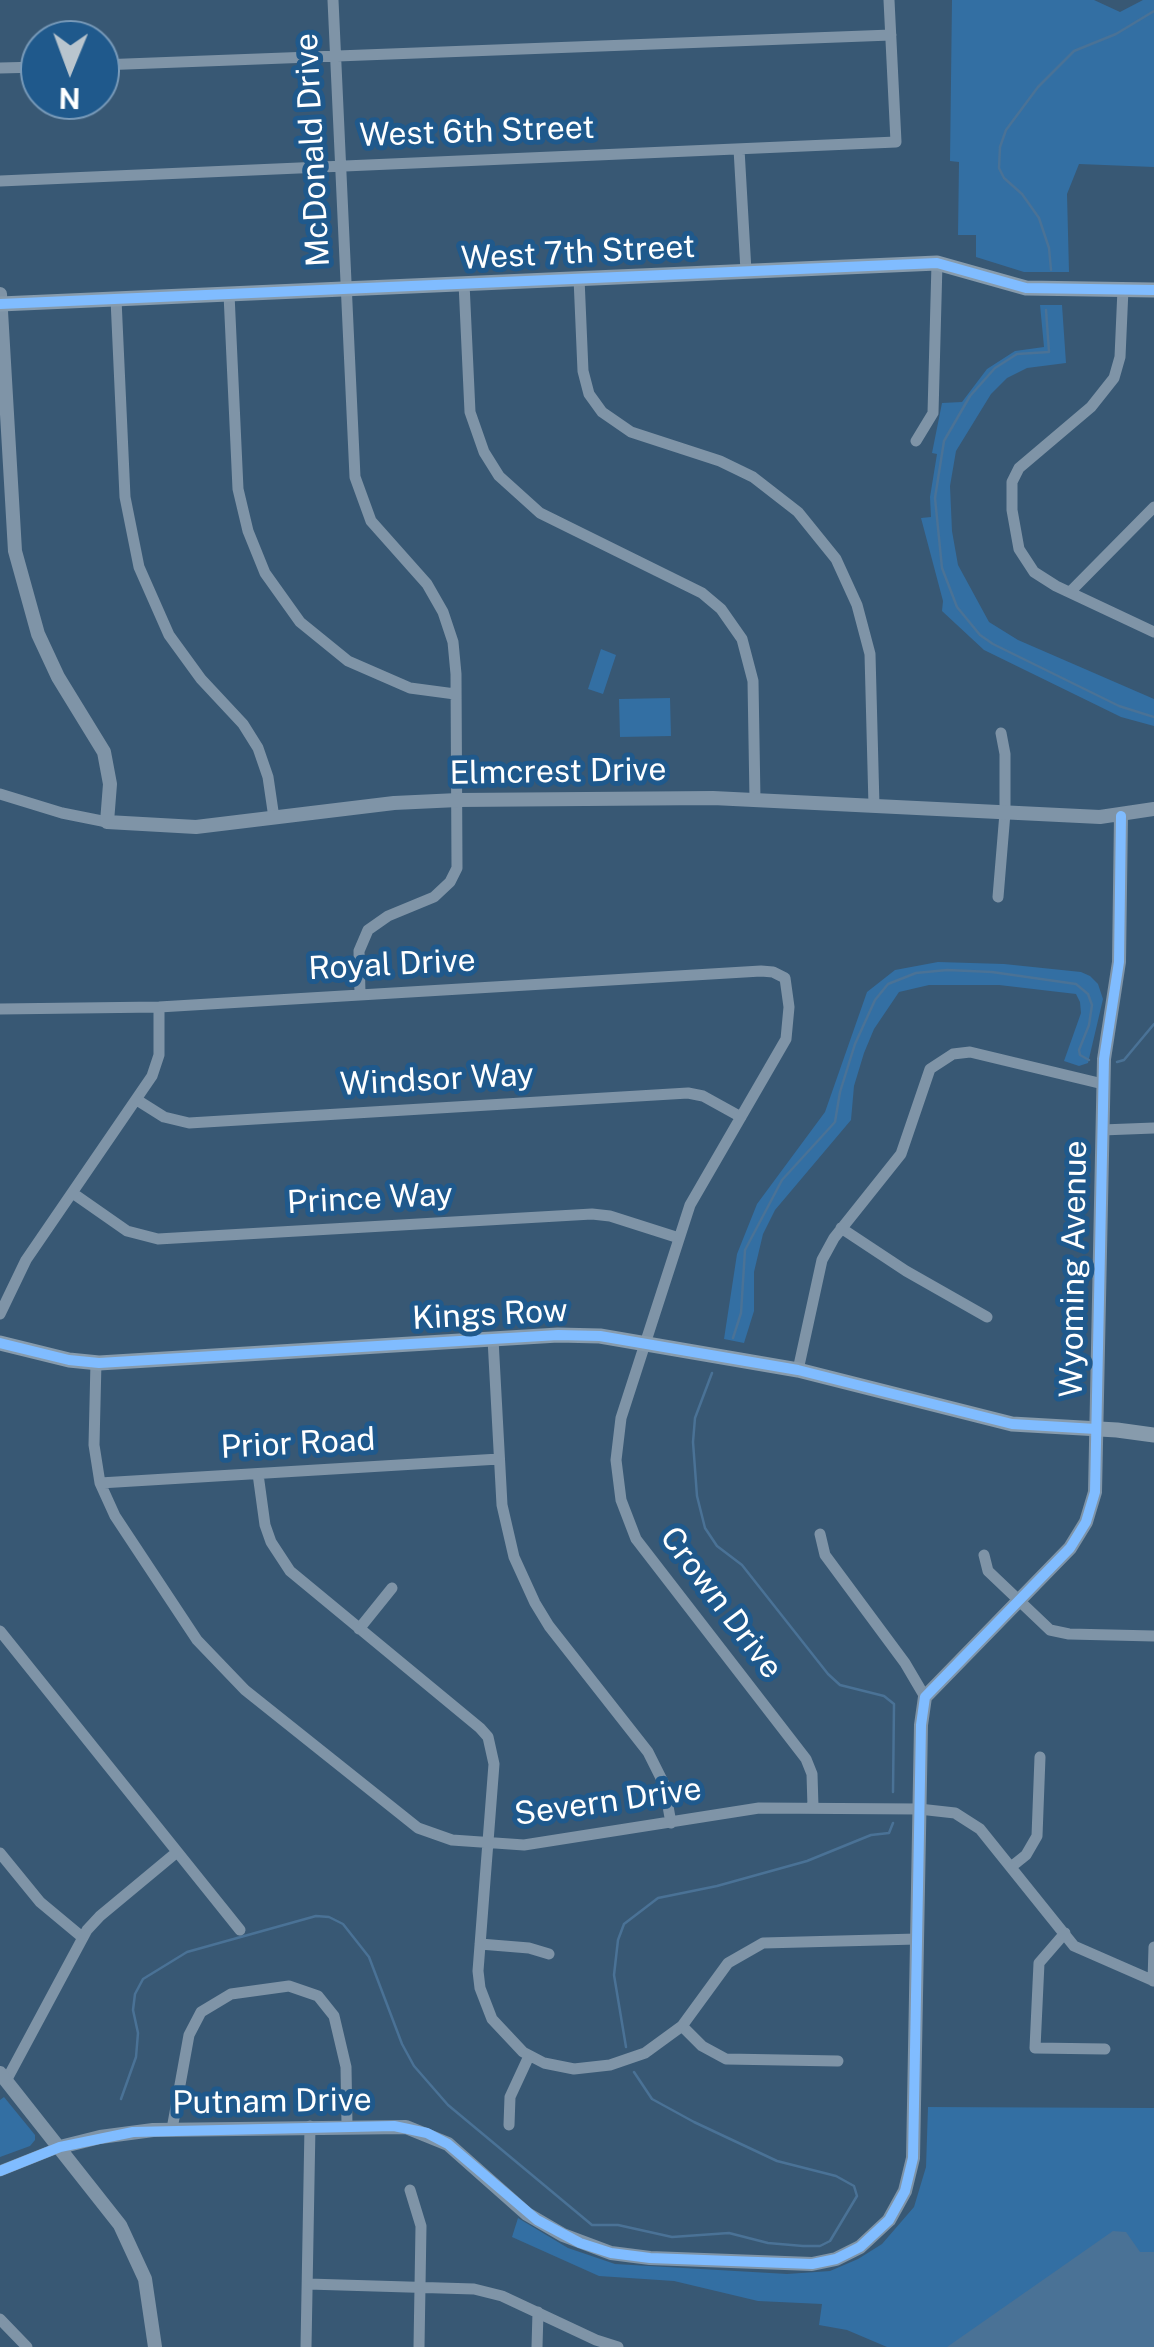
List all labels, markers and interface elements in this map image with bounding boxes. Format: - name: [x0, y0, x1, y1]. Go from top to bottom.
- north arrow: [20, 20, 120, 120]
- street label: McDonald Drive: [288, 32, 338, 268]
- text: N: [58, 82, 81, 115]
- street label: West 6th Street: [359, 109, 595, 155]
- street label: West 7th Street: [460, 228, 696, 278]
- street label: Elmcrest Drive: [449, 751, 667, 793]
- street label: Royal Drive: [307, 941, 477, 989]
- street label: Windsor Way: [339, 1056, 535, 1104]
- street label: Wyoming Avenue: [1053, 1140, 1095, 1398]
- street label: Prince Way: [286, 1175, 454, 1223]
- street label: Kings Row: [411, 1292, 569, 1338]
- street label: Prior Road: [220, 1421, 376, 1467]
- street label: Crown Drive: [652, 1520, 790, 1686]
- street label: Severn Drive: [512, 1770, 704, 1834]
- street label: Putnam Drive: [172, 2081, 372, 2123]

